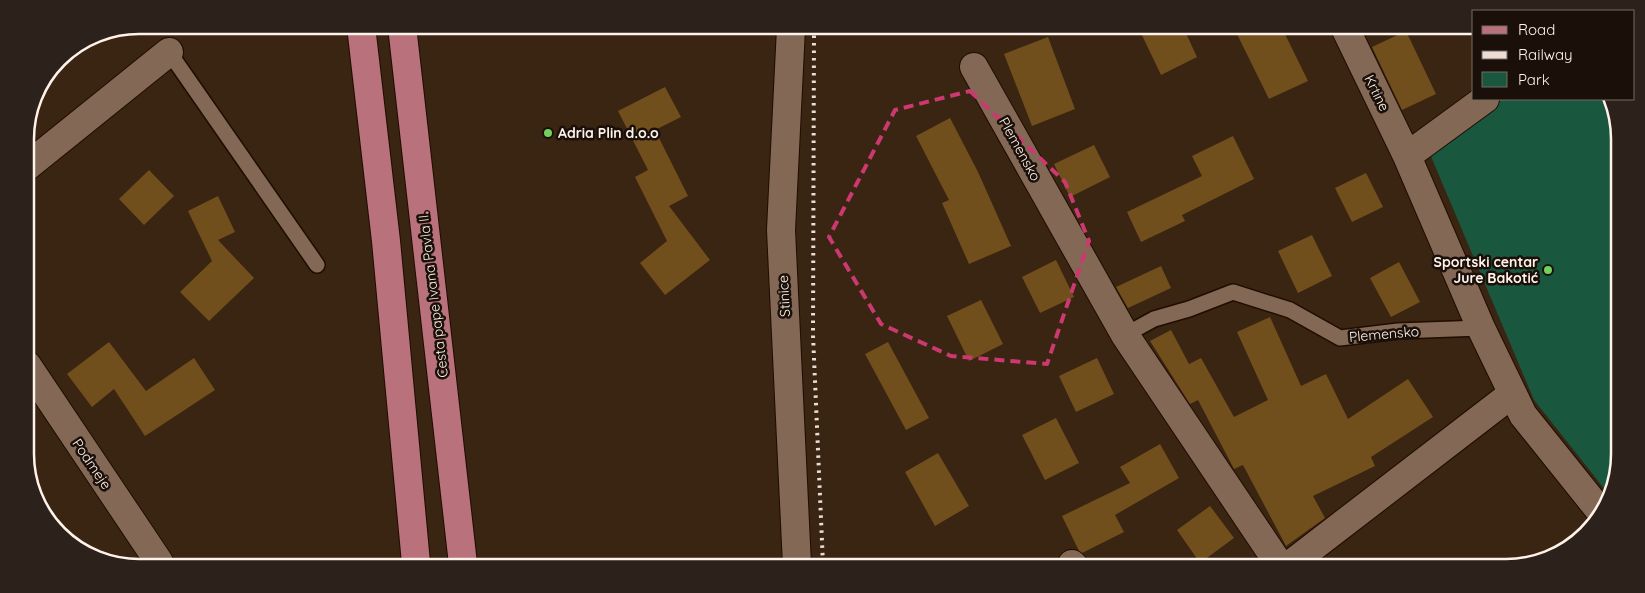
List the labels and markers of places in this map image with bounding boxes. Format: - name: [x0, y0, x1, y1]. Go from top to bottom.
- place label: Adria Plin d.o.o: [558, 124, 659, 142]
- marker: Adria Plin d.o.o: [542, 127, 554, 139]
- place label: Sportski centar Jure Bakotić: [1434, 253, 1538, 287]
- marker: Sportski centar Jure Bakotić: [1542, 264, 1554, 276]

